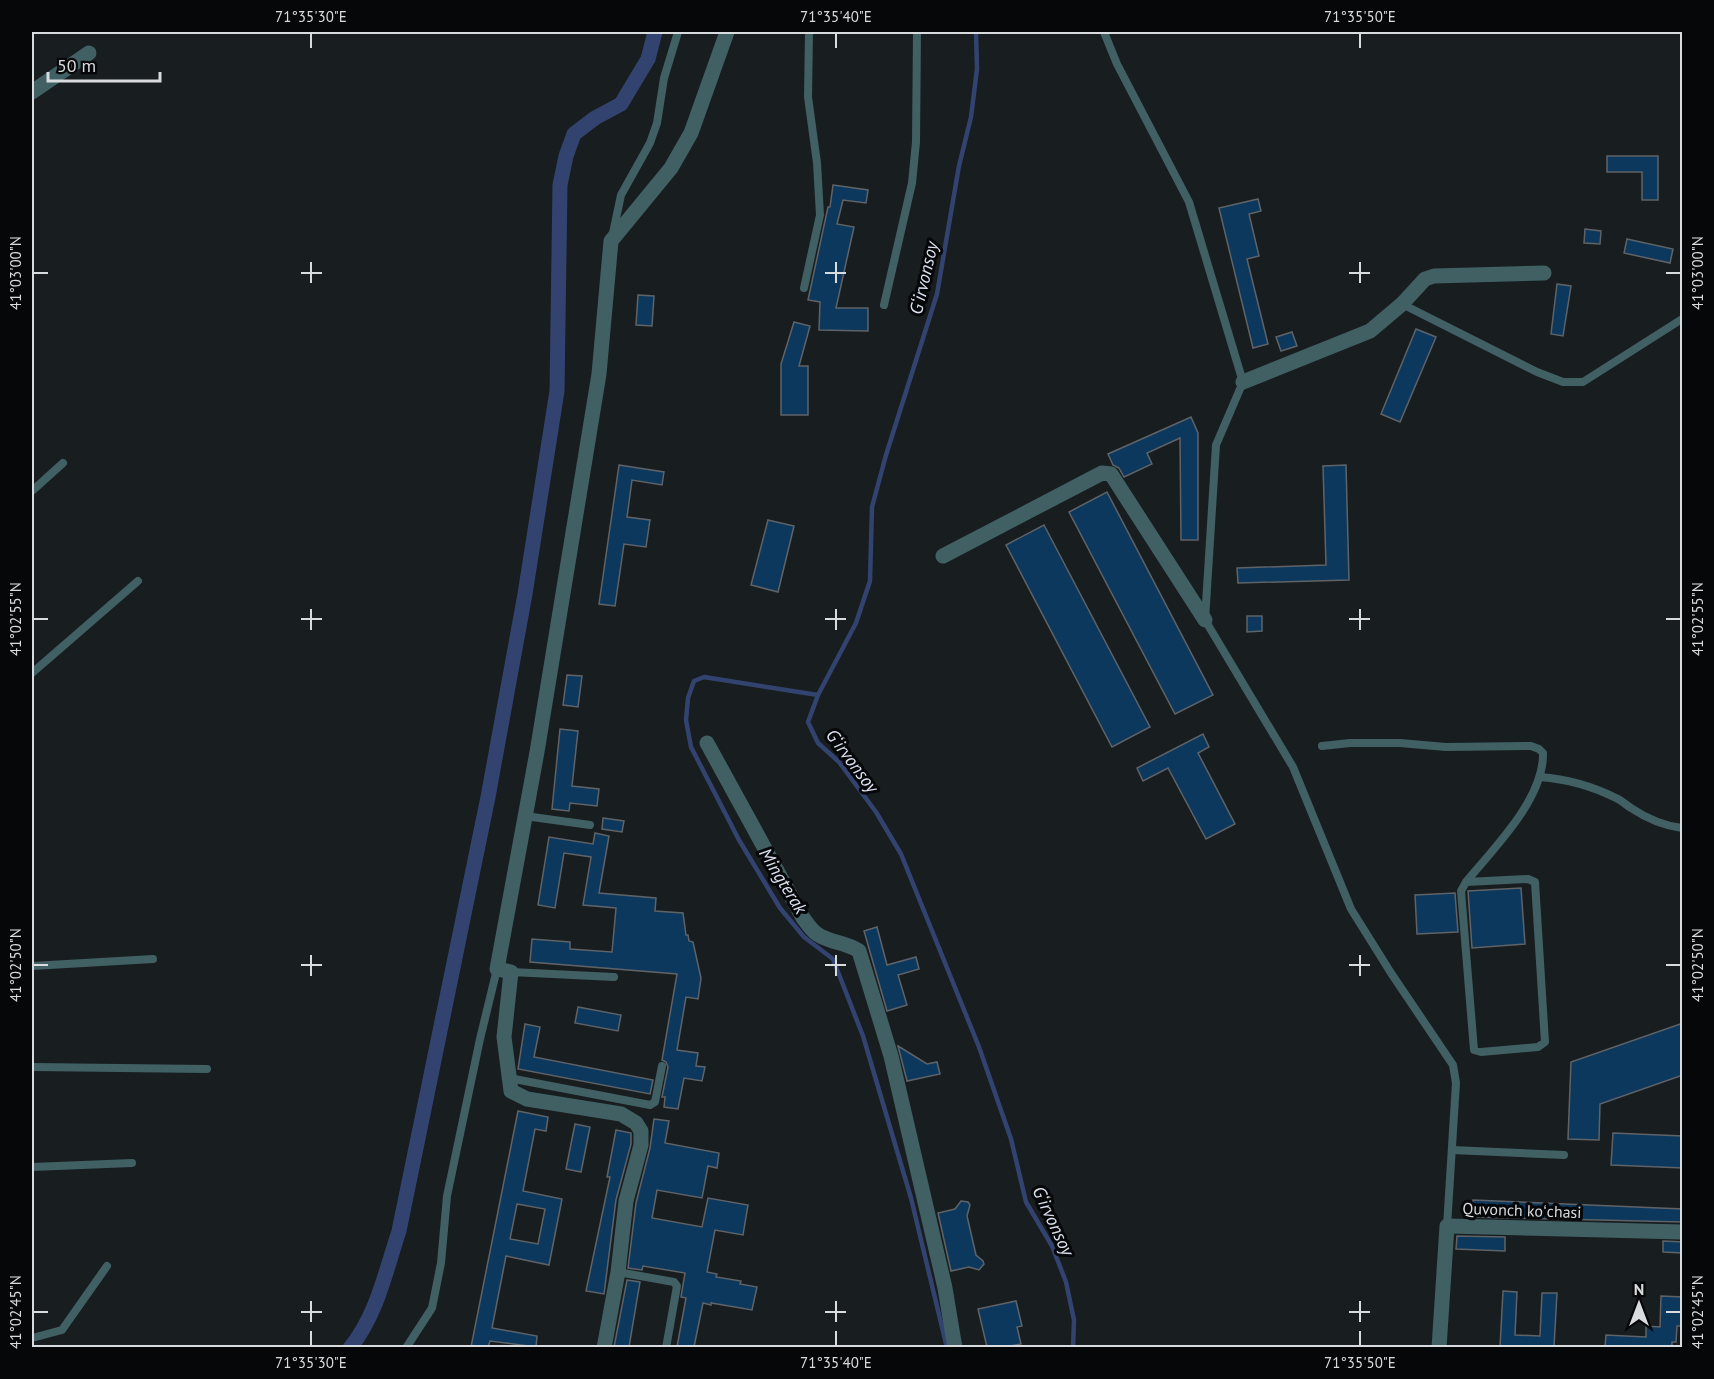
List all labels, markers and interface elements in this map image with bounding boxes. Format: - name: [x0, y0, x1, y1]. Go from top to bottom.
- text: 71°35'30"E: [275, 7, 347, 26]
- text: 71°35'40"E: [800, 7, 872, 26]
- text: 71°35'50"E: [1324, 7, 1396, 26]
- scale bar: [48, 45, 160, 83]
- text: 50 m: [57, 54, 96, 77]
- text: 41°03'00"N: [6, 236, 25, 310]
- text: 41°03'00"N: [1688, 236, 1707, 310]
- water label: G‘irvonsoy: [904, 238, 943, 317]
- text: 41°02'55"N: [6, 582, 25, 656]
- text: 41°02'55"N: [1688, 582, 1707, 656]
- water label: G‘irvonsoy: [821, 724, 885, 798]
- water label: Mingterak: [754, 844, 813, 919]
- text: 41°02'50"N: [6, 928, 25, 1002]
- text: 41°02'50"N: [1688, 928, 1707, 1002]
- water label: G‘irvonsoy: [1027, 1182, 1080, 1260]
- street label: Quvonch koʻchasi: [1462, 1198, 1582, 1222]
- north arrow: [1609, 1274, 1669, 1334]
- text: 41°02'45"N: [6, 1275, 25, 1349]
- text: 41°02'45"N: [1688, 1275, 1707, 1349]
- text: N: [1634, 1279, 1644, 1299]
- text: 71°35'30"E: [275, 1353, 347, 1372]
- text: 71°35'40"E: [800, 1353, 872, 1372]
- text: 71°35'50"E: [1324, 1353, 1396, 1372]

